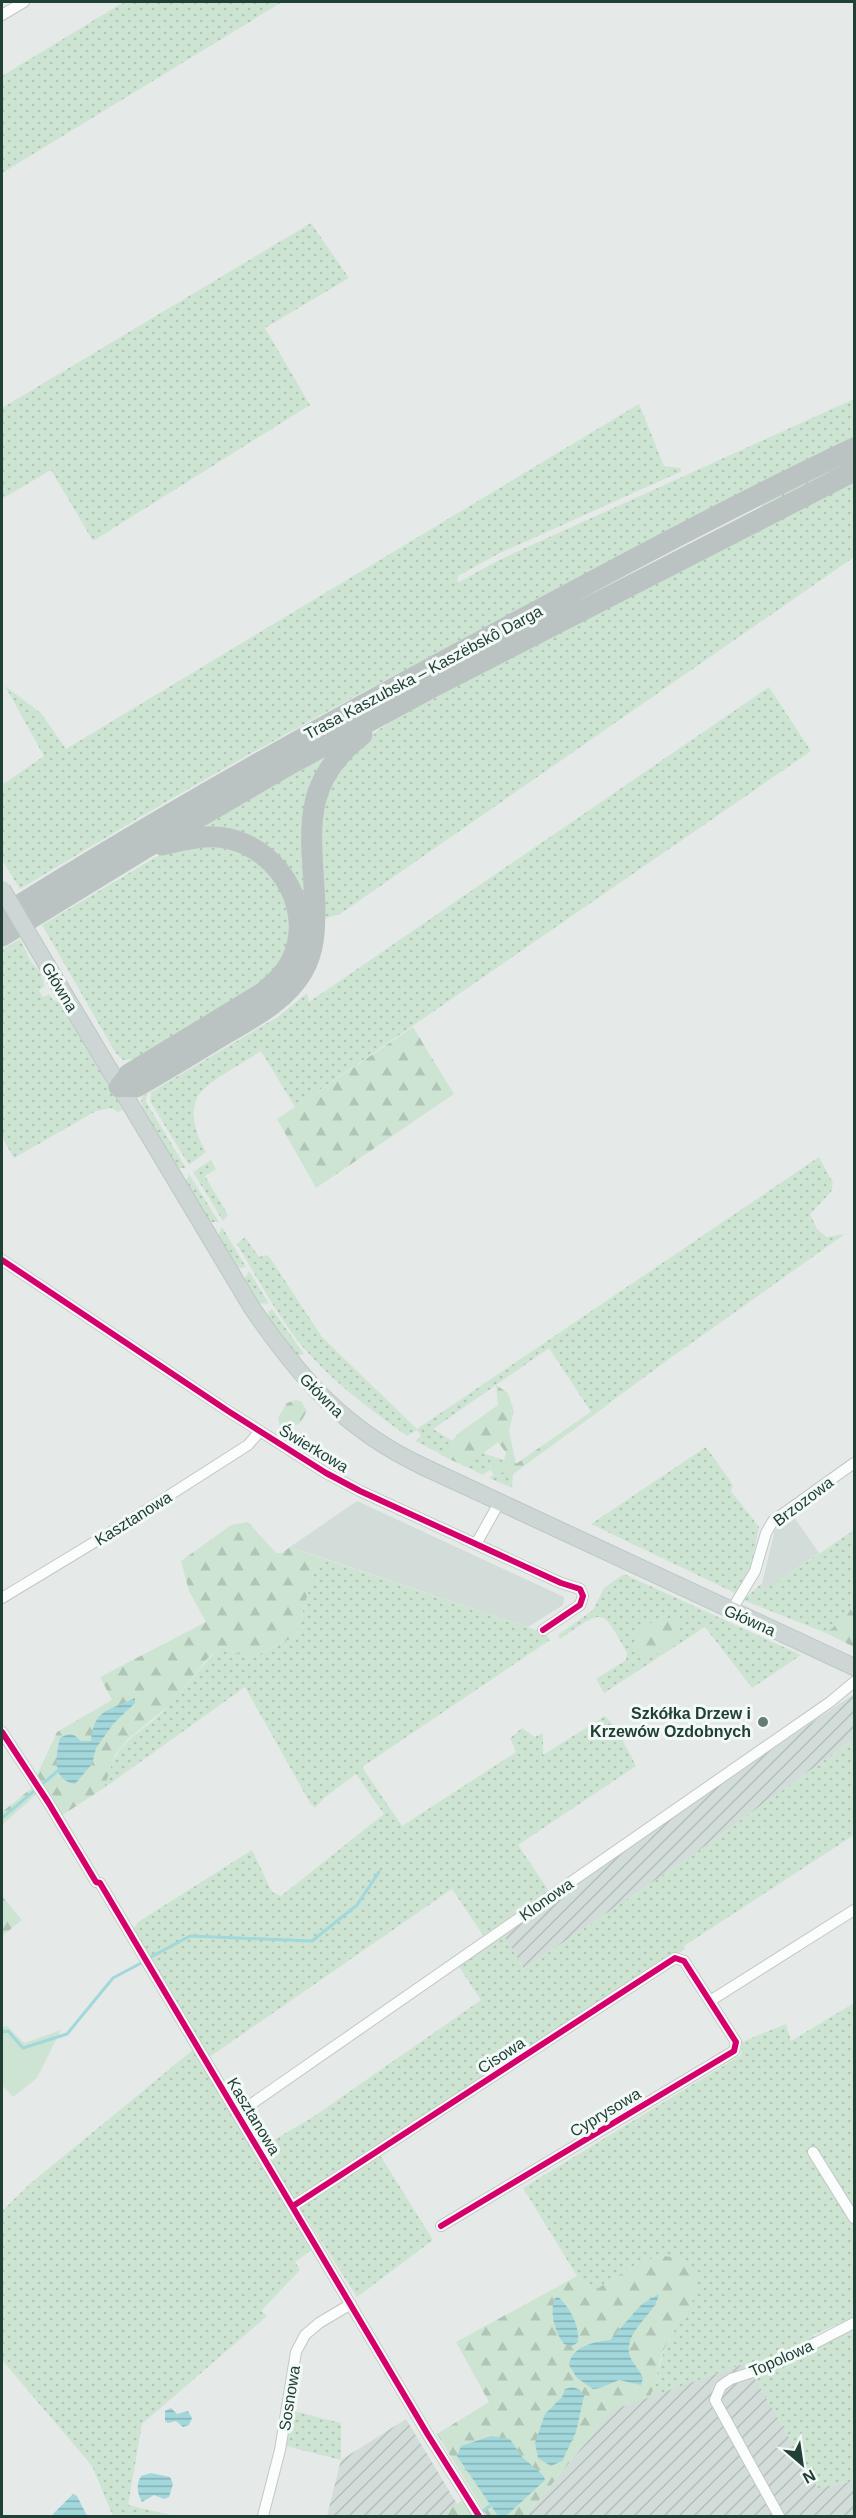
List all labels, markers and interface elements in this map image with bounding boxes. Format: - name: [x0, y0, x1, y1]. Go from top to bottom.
- street label: Trasa Kaszubska – Kaszëbskô Darga: [301, 602, 545, 743]
- street label: Główna: [38, 960, 81, 1015]
- street label: Główna: [296, 1370, 347, 1421]
- street label: Świerkowa: [276, 1420, 352, 1476]
- street label: Brzozowa: [770, 1473, 837, 1529]
- street label: Kasztanowa: [92, 1488, 175, 1549]
- street label: Główna: [722, 1602, 778, 1639]
- place label: Szkółka Drzew i Krzewów Ozdobnych: [590, 1705, 751, 1740]
- marker: Szkółka Drzew i Krzewów Ozdobnych: [756, 1715, 770, 1729]
- street label: Klonowa: [516, 1875, 576, 1924]
- street label: Cisowa: [475, 2034, 528, 2077]
- street label: Kasztanowa: [224, 2075, 283, 2158]
- street label: Cyprysowa: [567, 2085, 644, 2140]
- street label: Topolowa: [747, 2337, 816, 2380]
- street label: Sosnowa: [276, 2364, 303, 2432]
- north arrow: [772, 2434, 832, 2494]
- text: N: [800, 2466, 818, 2487]

